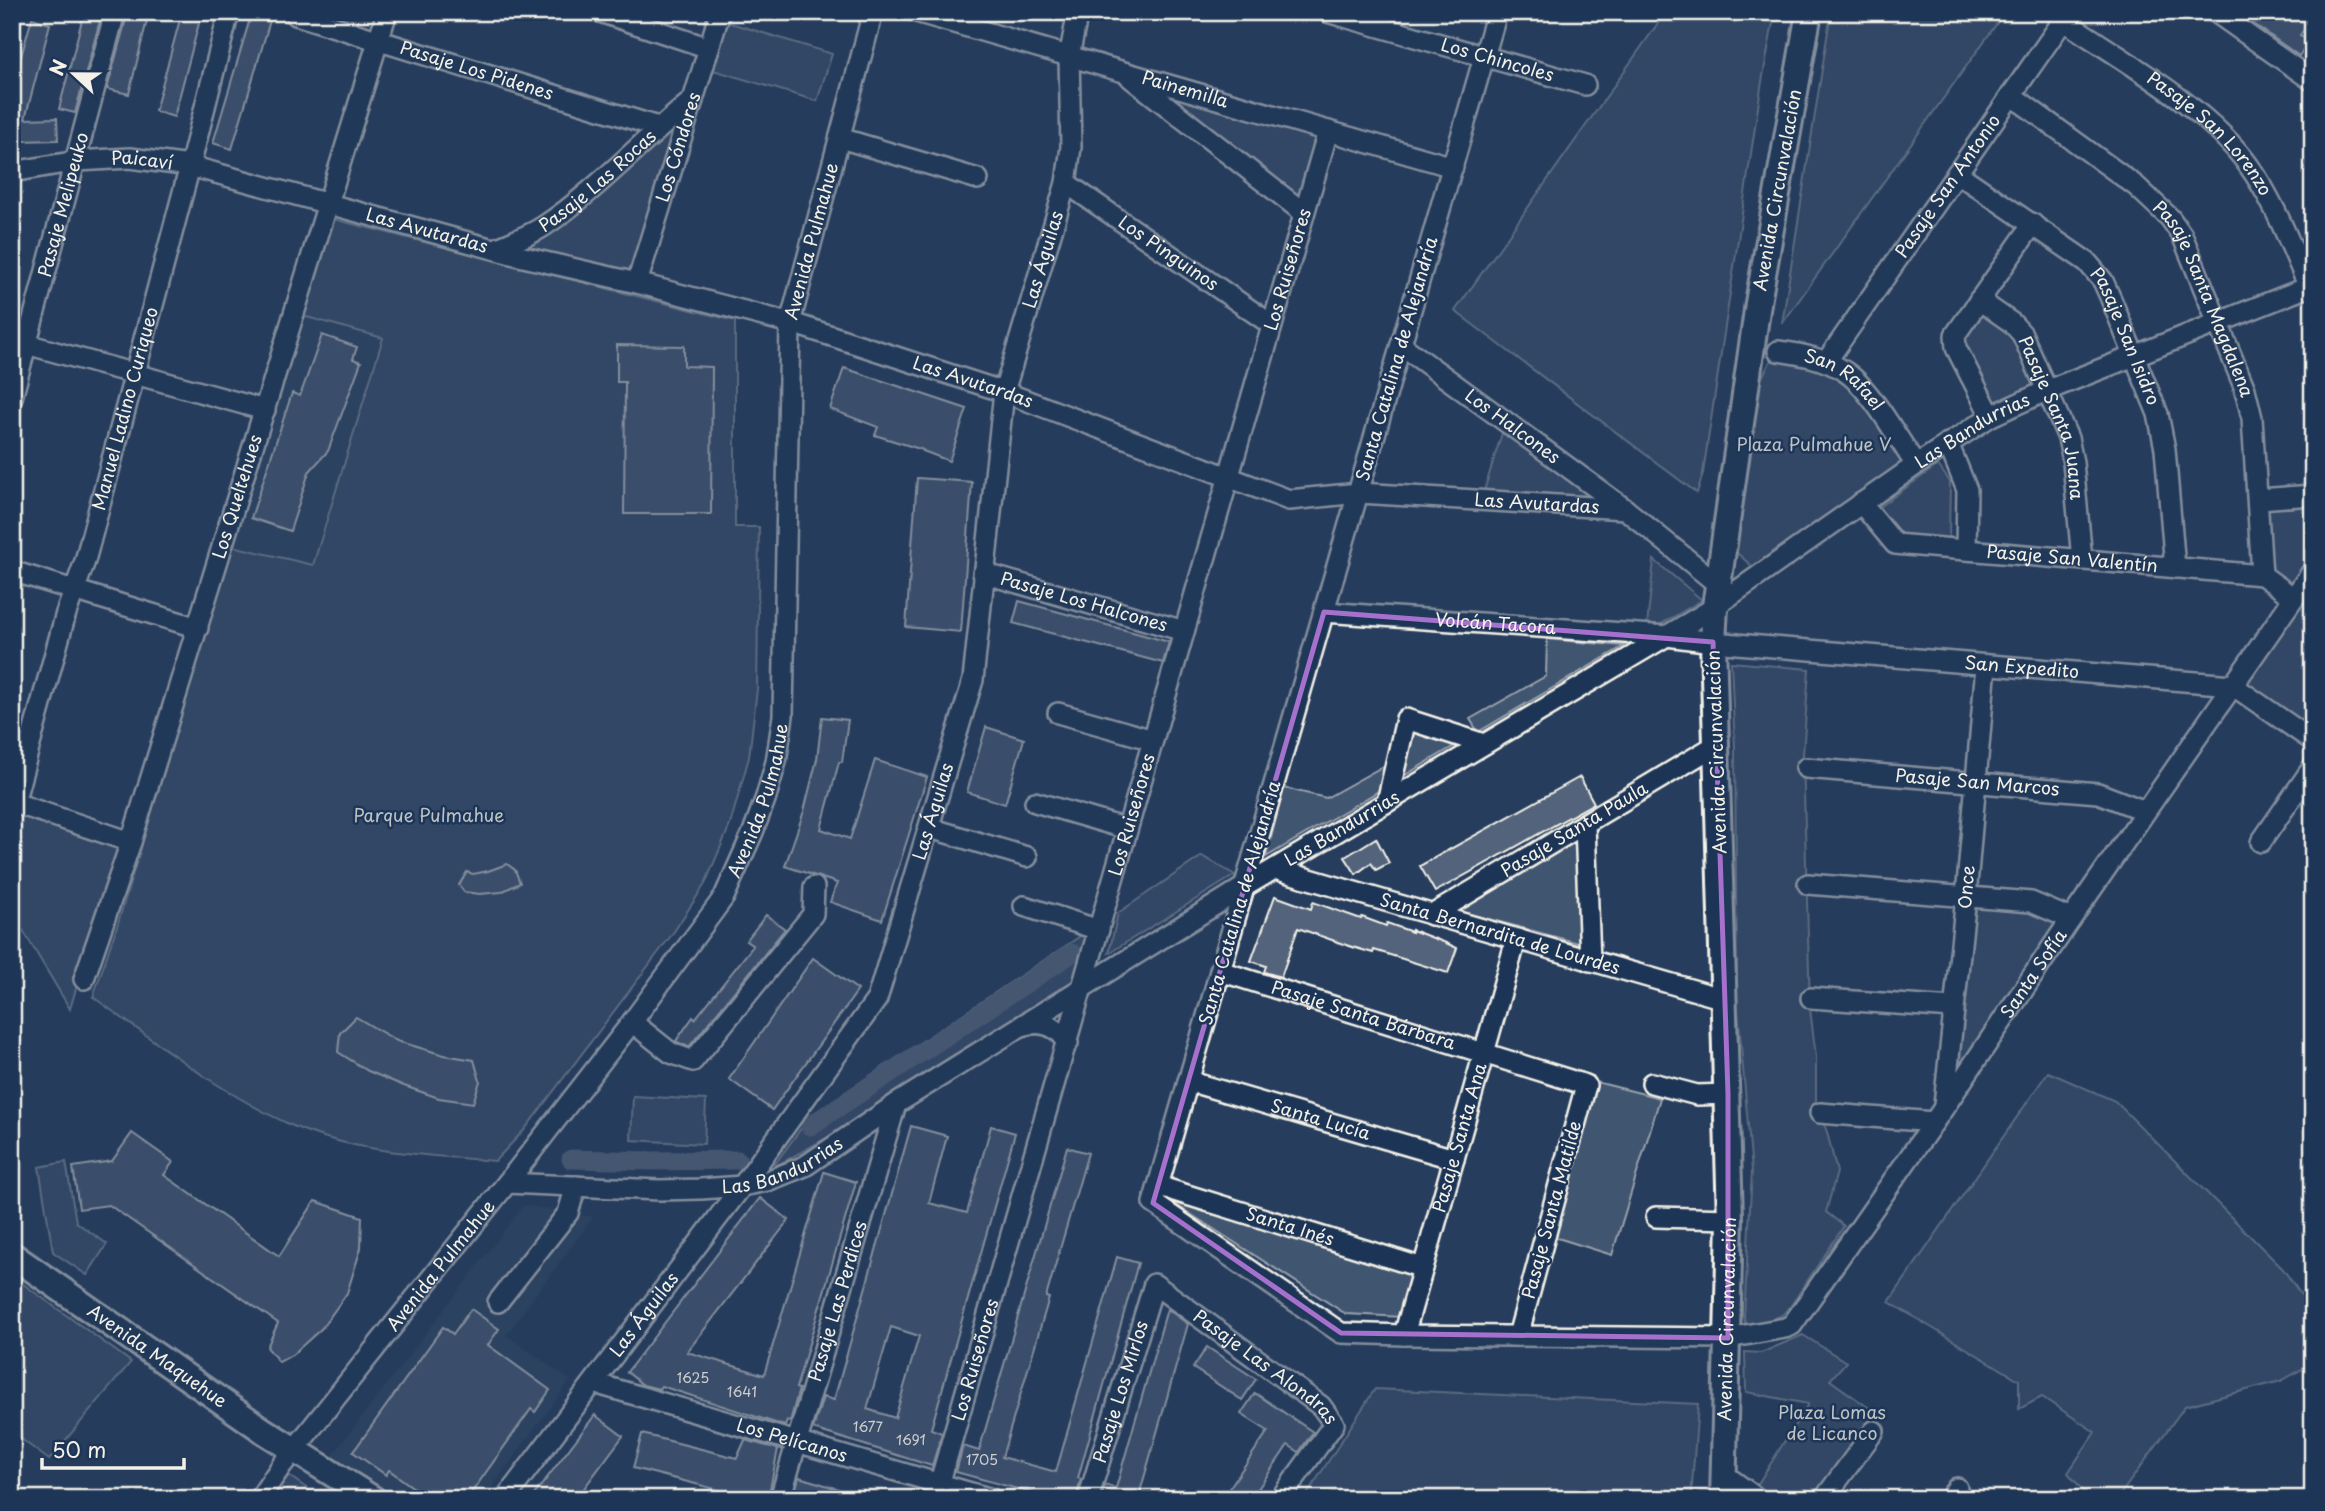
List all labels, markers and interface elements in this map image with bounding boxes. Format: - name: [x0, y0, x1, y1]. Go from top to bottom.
- street label: Los Chincoles: [1438, 30, 1557, 88]
- street label: Pasaje Los Pidenes: [397, 33, 557, 106]
- north arrow: [38, 38, 108, 108]
- text: N: [42, 55, 73, 79]
- street label: Painemilla: [1139, 63, 1233, 114]
- street label: Pasaje San Lorenzo: [2142, 64, 2280, 200]
- street label: Avenida Circunvalación: [1745, 87, 1807, 293]
- street label: Los Cóndores: [648, 89, 707, 205]
- street label: Pasaje San Antonio: [1887, 108, 2006, 263]
- street label: Pasaje Las Rocas: [533, 123, 661, 238]
- street label: Pasaje Melipeuko: [30, 129, 94, 280]
- street label: Paicaví: [110, 143, 175, 176]
- street label: Avenida Pulmahue: [777, 159, 844, 322]
- street label: Pasaje Santa Magdalena: [2147, 194, 2262, 400]
- street label: Las Avutardas: [363, 200, 491, 259]
- street label: Los Ruiseñores: [1256, 205, 1317, 334]
- street label: Las Águilas: [1015, 207, 1069, 311]
- street label: Los Pinguinos: [1113, 208, 1225, 296]
- street label: Santa Catalina de Alejandría: [1348, 233, 1444, 484]
- street label: Pasaje San Isidro: [2085, 261, 2168, 409]
- street label: Manuel Ladino Curiqueo: [84, 304, 164, 513]
- street label: Pasaje Santa Juana: [2012, 331, 2091, 502]
- street label: San Rafael: [1801, 341, 1891, 416]
- street label: Las Avutardas: [910, 348, 1037, 414]
- street label: Los Halcones: [1460, 381, 1567, 469]
- street label: Las Bandurrias: [1909, 385, 2034, 474]
- park label: Plaza Pulmahue V: [1737, 430, 1892, 457]
- street label: Los Queltehues: [204, 431, 268, 562]
- street label: Las Avutardas: [1474, 485, 1600, 519]
- street label: Pasaje San Valentín: [1986, 537, 2159, 578]
- street label: Pasaje Los Halcones: [998, 564, 1171, 638]
- street label: Volcán Tacora: [1434, 605, 1557, 640]
- street label: San Expedito: [1963, 648, 2080, 684]
- street label: Avenida Circunvalación: [1698, 650, 1733, 855]
- street label: Avenida Pulmahue: [719, 721, 794, 881]
- street label: Los Ruiseñores: [1100, 750, 1161, 879]
- street label: Las Águilas: [905, 759, 959, 863]
- street label: Pasaje San Marcos: [1894, 761, 2061, 802]
- street label: Pasaje Santa Paula: [1495, 774, 1653, 883]
- street label: Santa Catalina de Alejandría: [1191, 777, 1287, 1028]
- street label: Las Bandurrias: [1279, 783, 1404, 872]
- park label: Parque Pulmahue: [354, 801, 504, 828]
- street label: Once: [1950, 864, 1981, 910]
- street label: Santa Bernardita de Lourdes: [1377, 885, 1624, 980]
- street label: Santa Sofía: [1993, 923, 2073, 1023]
- street label: Pasaje Santa Bárbara: [1268, 973, 1460, 1056]
- street label: Pasaje Santa Ana: [1424, 1059, 1493, 1215]
- street label: Santa Lucía: [1268, 1091, 1375, 1146]
- street label: Pasaje Santa Matilde: [1514, 1118, 1587, 1302]
- street label: Las Bandurrias: [721, 1129, 848, 1199]
- street label: Avenida Pulmahue: [379, 1193, 501, 1336]
- street label: Santa Inés: [1243, 1199, 1338, 1252]
- street label: Pasaje Las Perdices: [800, 1217, 873, 1385]
- street label: Avenida Circunvalación: [1710, 1217, 1742, 1421]
- street label: Las Águilas: [602, 1266, 684, 1362]
- street label: Los Ruiseñores: [944, 1295, 1005, 1424]
- street label: Avenida Maquehue: [83, 1297, 233, 1413]
- street label: Pasaje Las Alondras: [1188, 1302, 1345, 1429]
- street label: Pasaje Los Mirlos: [1085, 1317, 1154, 1466]
- house number: 1625: [677, 1367, 709, 1388]
- house number: 1641: [727, 1381, 757, 1402]
- park label: Plaza Lomas de Licanco: [1778, 1398, 1886, 1446]
- street label: Los Pelícanos: [734, 1410, 851, 1468]
- house number: 1677: [853, 1416, 884, 1437]
- scale bar: [42, 1427, 184, 1471]
- house number: 1691: [896, 1429, 926, 1450]
- text: 50 m: [52, 1433, 106, 1465]
- house number: 1705: [966, 1449, 998, 1470]

